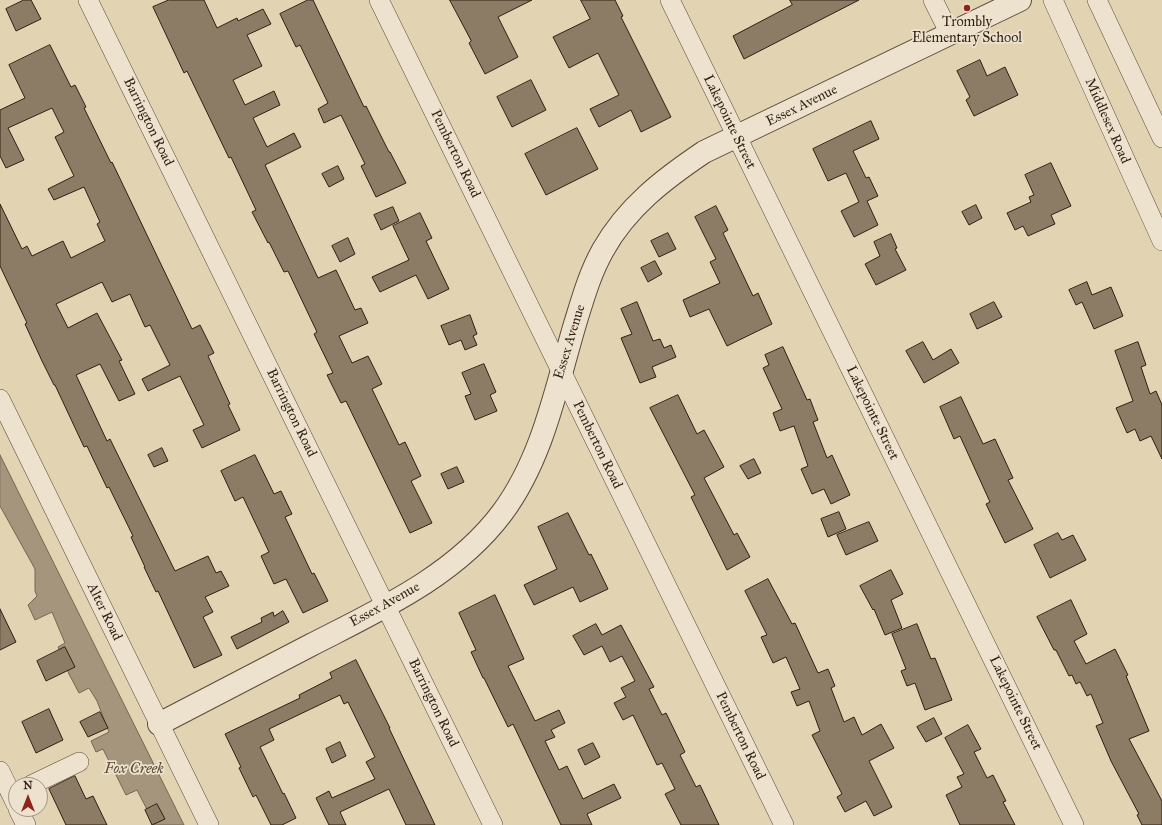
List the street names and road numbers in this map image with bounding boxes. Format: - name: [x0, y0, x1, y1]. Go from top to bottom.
- street label: Lakepointe Street: [699, 72, 759, 172]
- street label: Barrington Road: [119, 75, 177, 169]
- street label: Middlesex Road: [1081, 76, 1133, 166]
- street label: Essex Avenue: [764, 82, 840, 130]
- street label: Pemberton Road: [426, 107, 484, 201]
- street label: Essex Avenue: [551, 303, 589, 381]
- street label: Lakepointe Street: [842, 363, 902, 463]
- street label: Barrington Road: [262, 366, 320, 460]
- street label: Pemberton Road: [568, 398, 626, 492]
- street label: Essex Avenue: [347, 579, 423, 631]
- street label: Alter Road: [83, 580, 125, 644]
- street label: Lakepointe Street: [985, 653, 1045, 753]
- street label: Barrington Road: [404, 656, 462, 750]
- street label: Pemberton Road: [711, 689, 769, 783]

